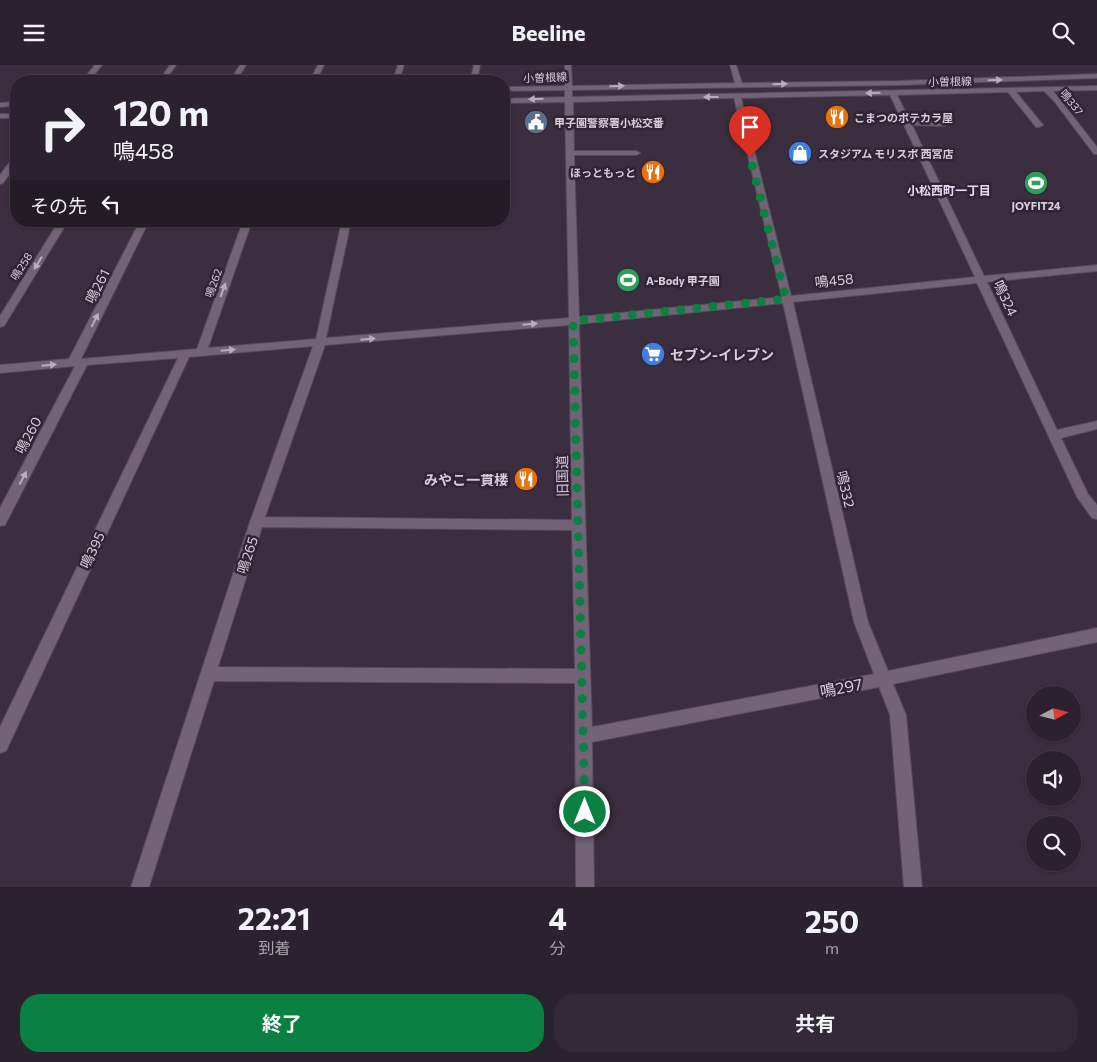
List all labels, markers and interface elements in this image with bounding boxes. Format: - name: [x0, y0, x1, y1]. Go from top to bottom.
- icon: menu: [20, 19, 48, 47]
- text: Beeline: [511, 19, 586, 46]
- icon: search: [1049, 19, 1077, 47]
- street label: 小曽根線: [523, 70, 567, 84]
- street label: 小曽根線: [928, 74, 972, 88]
- one-way arrow: [987, 76, 1003, 84]
- one-way arrow: [772, 80, 788, 88]
- one-way arrow: [610, 82, 626, 90]
- street label: 鳴337: [1058, 87, 1086, 118]
- text: 120 m: [113, 90, 209, 133]
- one-way arrow: [865, 90, 881, 98]
- one-way arrow: [703, 93, 719, 101]
- icon: right: [30, 95, 95, 160]
- one-way arrow: [528, 96, 544, 104]
- restaurant icon: こまつのポテカラ屋: [824, 104, 850, 130]
- pin: [729, 106, 771, 157]
- public building icon: 甲子園警察署小松交番: [523, 109, 549, 135]
- place label: こまつのポテカラ屋: [854, 111, 953, 124]
- icon: arrive: [736, 113, 764, 141]
- place label: 甲子園警察署小松交番: [554, 116, 664, 129]
- text: 鳴458: [113, 137, 174, 164]
- shop icon: スタジアム モリスポ 西宮店: [787, 140, 813, 166]
- place label: スタジアム モリスポ 西宮店: [818, 147, 953, 160]
- restaurant icon: ほっともっと: [640, 159, 666, 185]
- place label: ほっともっと: [570, 166, 636, 179]
- sports icon: JOYFIT24: [1023, 170, 1049, 196]
- district label: 小松西町一丁目: [907, 183, 991, 197]
- icon: left: [97, 190, 125, 218]
- text: その先: [30, 194, 87, 217]
- place label: JOYFIT24: [1011, 199, 1061, 213]
- street label: 鳴258: [8, 250, 35, 282]
- one-way arrow: [33, 256, 43, 269]
- street label: 鳴261: [81, 266, 113, 306]
- street label: 鳴262: [202, 267, 224, 299]
- sports icon: A-Body 甲子園: [615, 267, 641, 293]
- street label: 鳴458: [814, 270, 854, 290]
- place label: A-Body 甲子園: [646, 274, 720, 287]
- street label: 鳴324: [990, 277, 1022, 319]
- one-way arrow: [219, 282, 227, 297]
- one-way arrow: [91, 312, 99, 327]
- one-way arrow: [523, 320, 539, 328]
- one-way arrow: [361, 334, 377, 342]
- supermarket icon: セブン-イレブン: [640, 341, 666, 367]
- one-way arrow: [220, 346, 236, 354]
- place label: セブン-イレブン: [670, 346, 774, 363]
- one-way arrow: [41, 361, 57, 369]
- street label: 鳴260: [11, 414, 45, 456]
- street label: 旧国道: [553, 455, 571, 497]
- restaurant icon: みやこ一貫楼: [513, 466, 539, 492]
- street label: 鳴332: [833, 469, 859, 509]
- one-way arrow: [19, 471, 27, 485]
- place label: みやこ一貫楼: [424, 471, 509, 488]
- street label: 鳴395: [76, 529, 108, 571]
- street label: 鳴265: [233, 534, 261, 576]
- street label: 鳴297: [818, 674, 864, 700]
- north arrow: [1026, 686, 1081, 741]
- map controls: [1026, 686, 1081, 871]
- button: sound: [1026, 751, 1081, 806]
- position arrow: [558, 785, 610, 837]
- button: search: [1026, 816, 1081, 871]
- text: 22:21: [238, 899, 311, 936]
- text: 4: [548, 899, 567, 936]
- text: 250: [805, 902, 859, 939]
- text: 到着: [258, 938, 290, 957]
- text: 分: [550, 938, 566, 957]
- text: m: [825, 938, 839, 957]
- button: 終了: [20, 994, 544, 1052]
- button: 共有: [554, 994, 1077, 1052]

